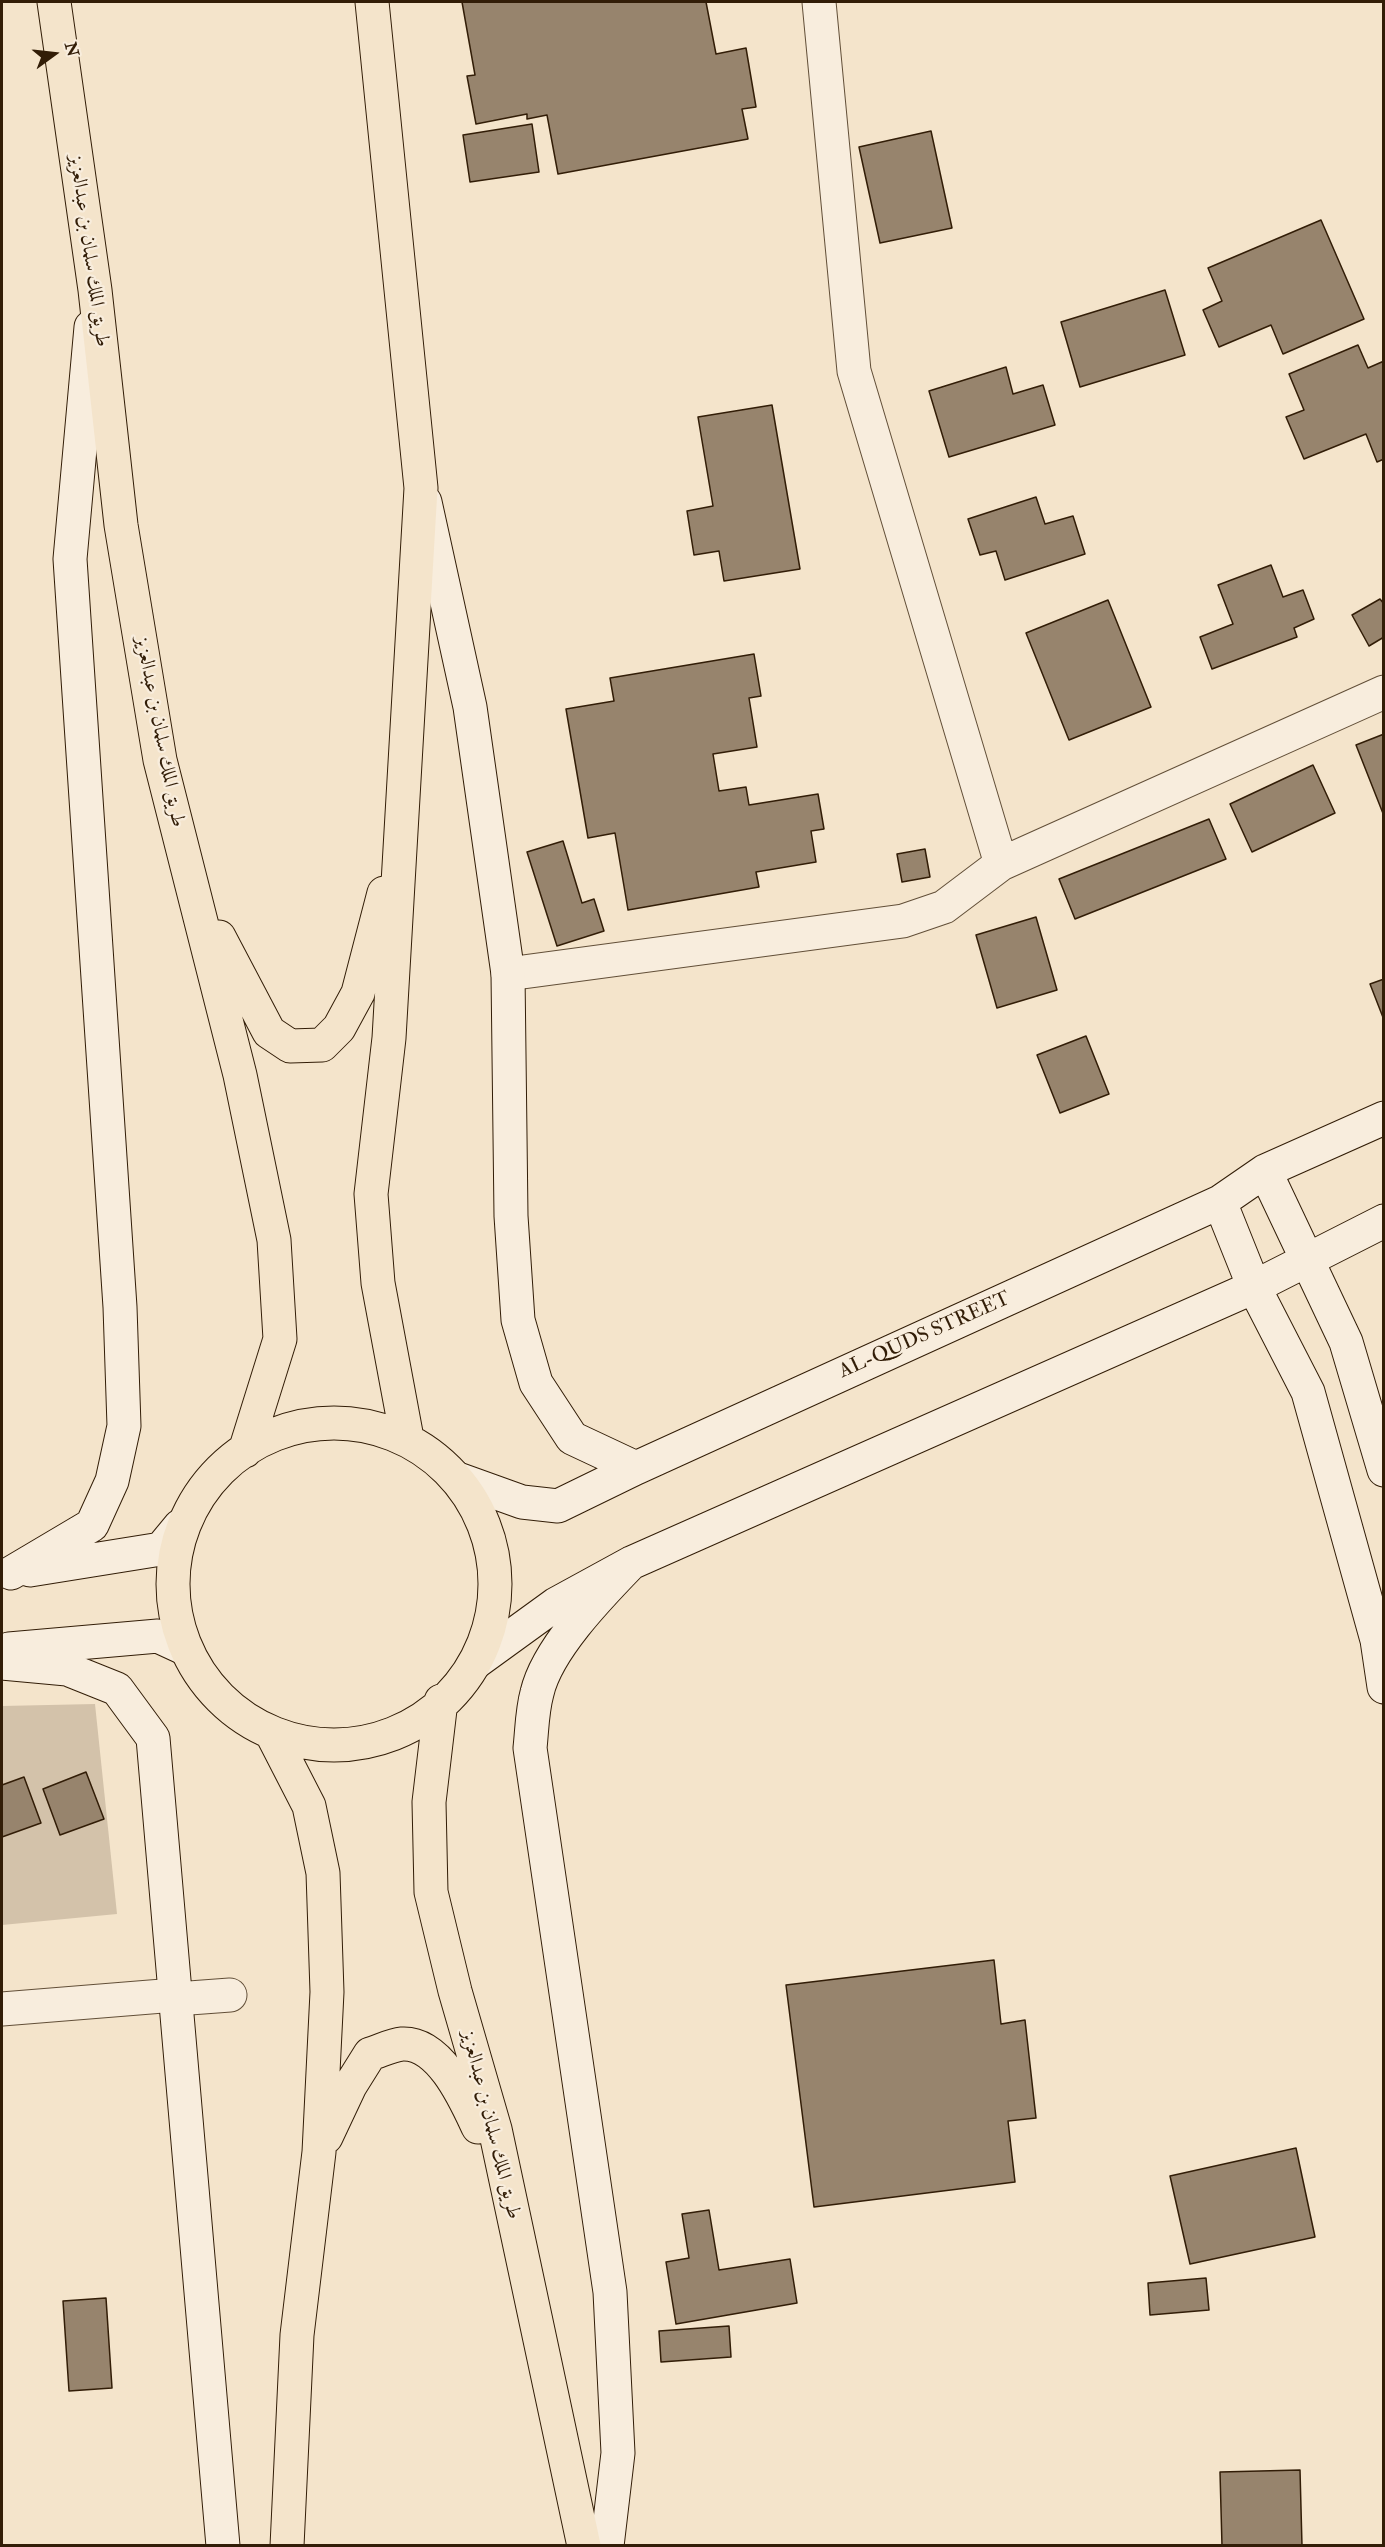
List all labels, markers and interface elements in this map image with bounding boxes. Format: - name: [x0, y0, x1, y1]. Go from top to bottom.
- north arrow: [24, 24, 84, 84]
- text: N: [60, 40, 83, 59]
- street label: طريق الملك سلمان بن عبدالعزيز: [63, 153, 113, 349]
- street label: طريق الملك سلمان بن عبدالعزيز: [129, 635, 189, 829]
- street label: AL-QUDS STREET: [836, 1287, 1014, 1385]
- street label: طريق الملك سلمان بن عبدالعزيز: [455, 2028, 525, 2222]

